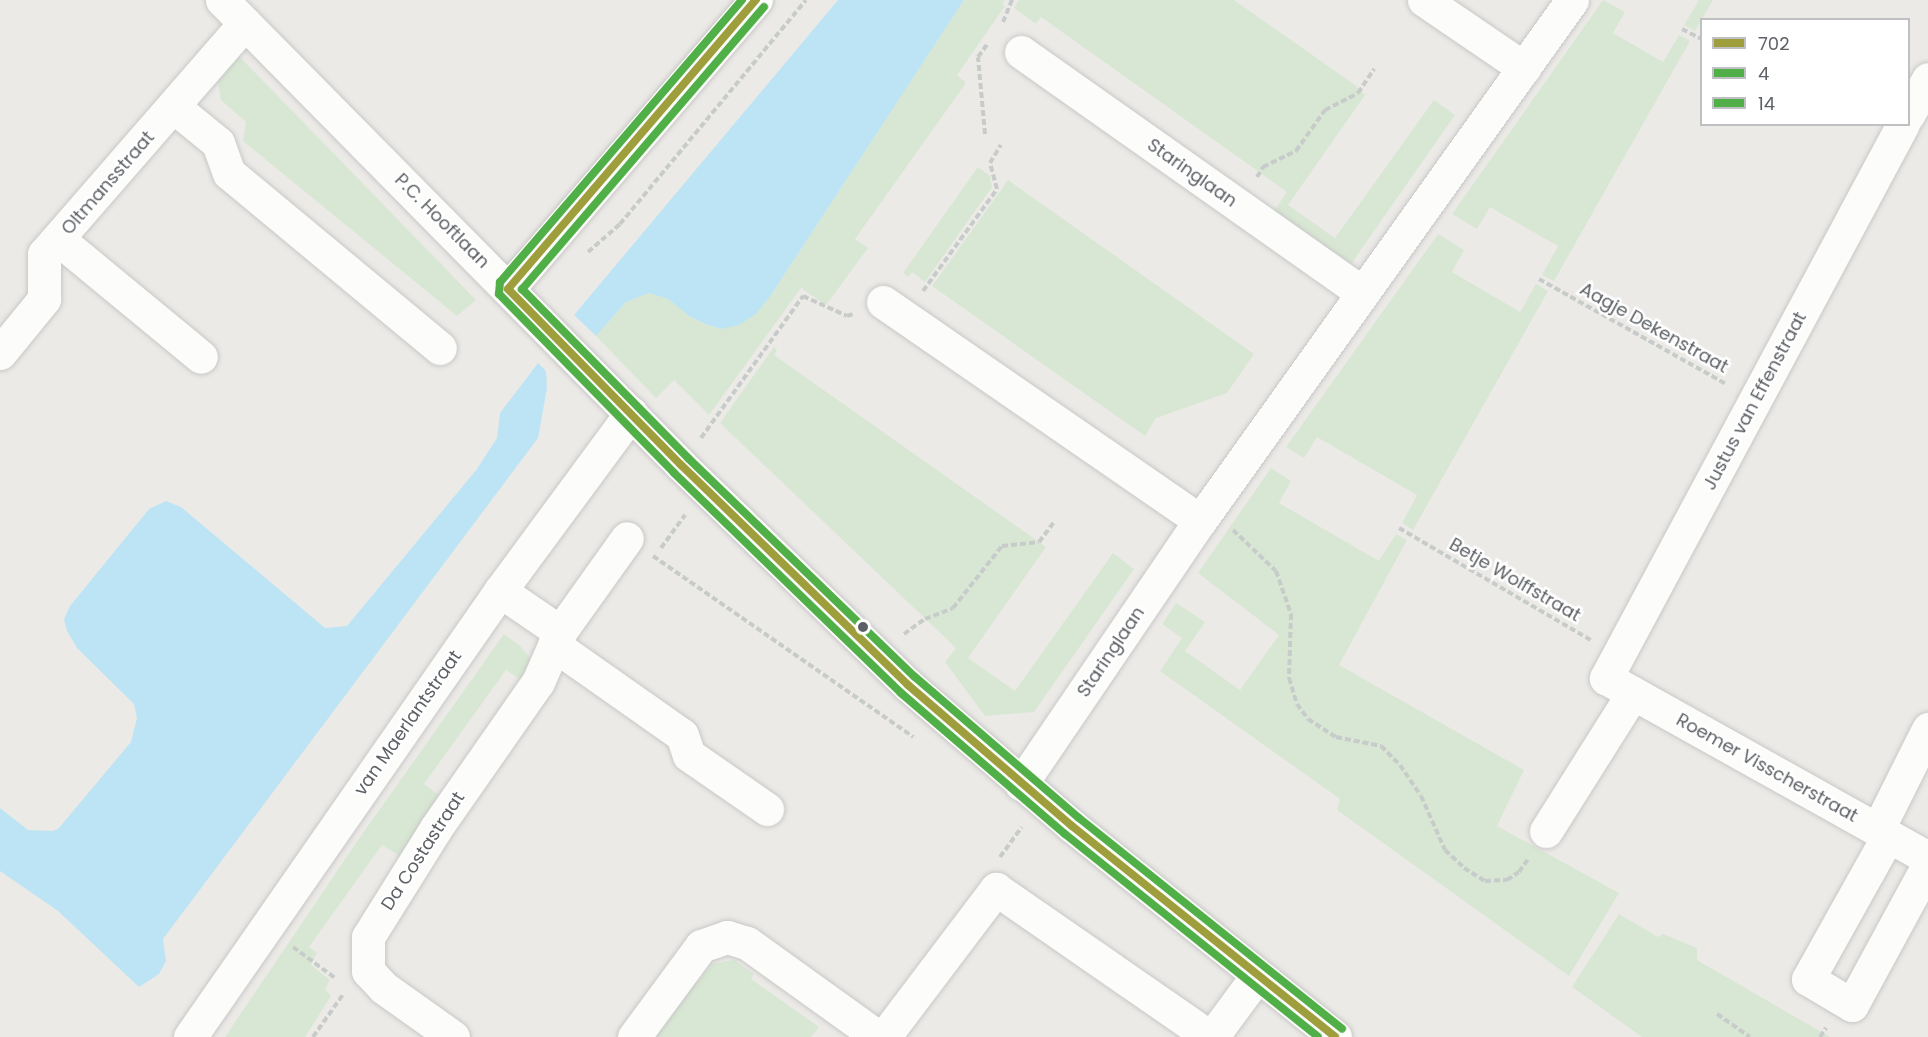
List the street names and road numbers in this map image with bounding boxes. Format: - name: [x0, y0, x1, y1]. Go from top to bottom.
- street label: Oltmansstraat: [57, 127, 159, 239]
- street label: Staringlaan: [1143, 134, 1241, 212]
- street label: P.C. Hooftlaan: [390, 169, 494, 273]
- street label: Aagje Dekenstraat: [1576, 278, 1732, 378]
- street label: Justus van Effenstraat: [1699, 308, 1811, 494]
- street label: Betje Wolffstraat: [1445, 534, 1585, 626]
- street label: Staringlaan: [1073, 603, 1149, 701]
- street label: van Maerlantstraat: [350, 646, 466, 800]
- street label: Roemer Visscherstraat: [1673, 709, 1861, 827]
- street label: Da Costastraat: [377, 788, 469, 914]

